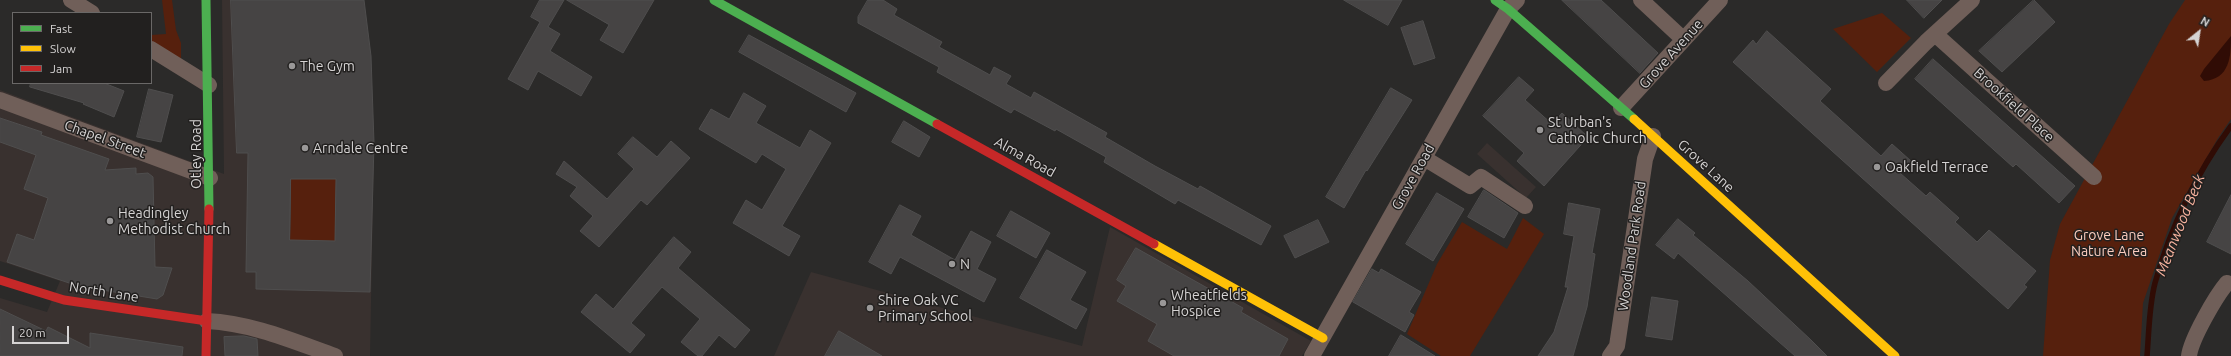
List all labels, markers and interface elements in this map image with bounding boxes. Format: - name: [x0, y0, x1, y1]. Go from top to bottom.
- legend: [12, 12, 152, 84]
- north arrow: [2179, 12, 2219, 52]
- text: N: [2198, 14, 2212, 29]
- street label: Grove Avenue: [1635, 16, 1707, 92]
- text: Fast: [50, 22, 72, 35]
- text: Slow: [50, 42, 76, 55]
- place label: The Gym: [300, 58, 355, 74]
- marker: The Gym: [287, 61, 297, 71]
- text: Jam: [50, 62, 72, 75]
- street label: Brookfield Place: [1970, 64, 2058, 146]
- place label: St Urban's Catholic Church: [1548, 114, 1647, 146]
- street label: Chapel Street: [62, 116, 148, 162]
- street label: Otley Road: [188, 119, 204, 189]
- marker: St Urban's Catholic Church: [1535, 125, 1545, 135]
- street label: Alma Road: [991, 133, 1059, 181]
- street label: Grove Lane: [1674, 136, 1738, 196]
- place label: Arndale Centre: [313, 140, 408, 156]
- street label: Grove Road: [1388, 141, 1438, 213]
- marker: Arndale Centre: [300, 143, 310, 153]
- place label: Oakfield Terrace: [1885, 159, 1988, 175]
- marker: Oakfield Terrace: [1872, 162, 1882, 172]
- water label: Meanwood Beck: [2151, 172, 2209, 278]
- street label: Woodland Park Road: [1615, 180, 1649, 312]
- place label: Headingley Methodist Church: [118, 205, 230, 238]
- marker: Headingley Methodist Church: [105, 216, 115, 226]
- park label: Grove Lane Nature Area: [2071, 227, 2147, 260]
- place label: N: [960, 256, 970, 272]
- marker: N: [947, 259, 957, 269]
- street label: North Lane: [68, 278, 140, 306]
- place label: Wheatfields Hospice: [1171, 287, 1247, 320]
- place label: Shire Oak VC Primary School: [878, 292, 972, 324]
- marker: Wheatfields Hospice: [1158, 298, 1168, 308]
- marker: Shire Oak VC Primary School: [865, 303, 875, 313]
- scale bar: [14, 318, 71, 344]
- text: 20 m: [19, 326, 46, 339]

